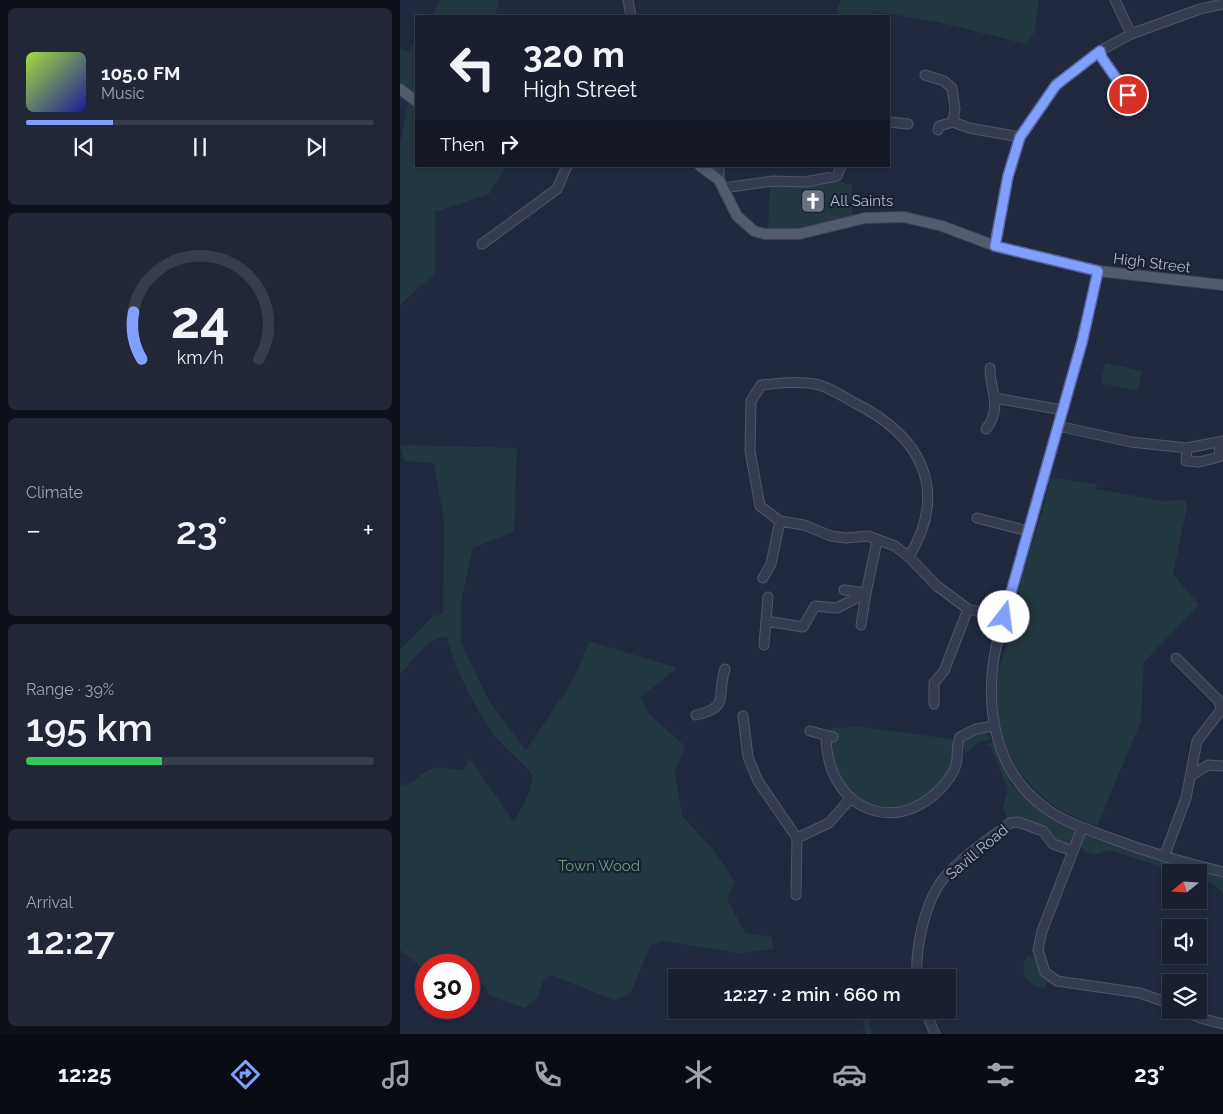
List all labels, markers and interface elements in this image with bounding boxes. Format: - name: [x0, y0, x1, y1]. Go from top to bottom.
- text: 320 m: [523, 34, 625, 75]
- icon: left: [440, 35, 505, 100]
- text: 105.0 FM: [101, 62, 180, 84]
- pin: [1107, 74, 1149, 116]
- text: High Street: [523, 76, 637, 102]
- icon: arrive: [1114, 81, 1142, 109]
- text: Music: [101, 84, 145, 103]
- icon: right: [495, 130, 523, 158]
- icon: previous: [70, 133, 98, 161]
- icon: pause: [186, 133, 214, 161]
- icon: next: [302, 133, 330, 161]
- text: Then: [440, 133, 485, 155]
- church icon: All Saints: [800, 188, 826, 214]
- place label: All Saints: [830, 192, 893, 210]
- street label: High Street: [1112, 249, 1192, 277]
- text: 24: [170, 289, 230, 350]
- text: km/h: [176, 347, 224, 368]
- text: Climate: [26, 483, 83, 502]
- text: 23°: [176, 508, 228, 553]
- text: −: [26, 514, 41, 547]
- text: +: [362, 514, 374, 547]
- position arrow: [977, 590, 1029, 642]
- text: Range · 39%: [26, 680, 114, 699]
- text: 195 km: [26, 705, 153, 750]
- street label: Savill Road: [942, 821, 1012, 883]
- park label: Town Wood: [558, 857, 640, 875]
- north arrow: [1162, 864, 1208, 909]
- map controls: [1162, 864, 1207, 1019]
- text: Arrival: [26, 893, 73, 912]
- text: 12:27: [26, 918, 115, 963]
- button: sound: [1162, 919, 1207, 964]
- speed limit sign: 30: [415, 954, 480, 1019]
- button: layers: [1162, 974, 1207, 1019]
- text: 12:27 · 2 min · 660 m: [723, 983, 901, 1005]
- icon: directions: [228, 1057, 263, 1092]
- icon: music: [379, 1057, 414, 1092]
- icon: phone: [530, 1057, 565, 1092]
- icon: climate: [681, 1057, 716, 1092]
- icon: car: [832, 1057, 867, 1092]
- icon: filters: [983, 1057, 1018, 1092]
- text: 12:25: [58, 1061, 111, 1087]
- text: 23°: [1134, 1061, 1165, 1087]

